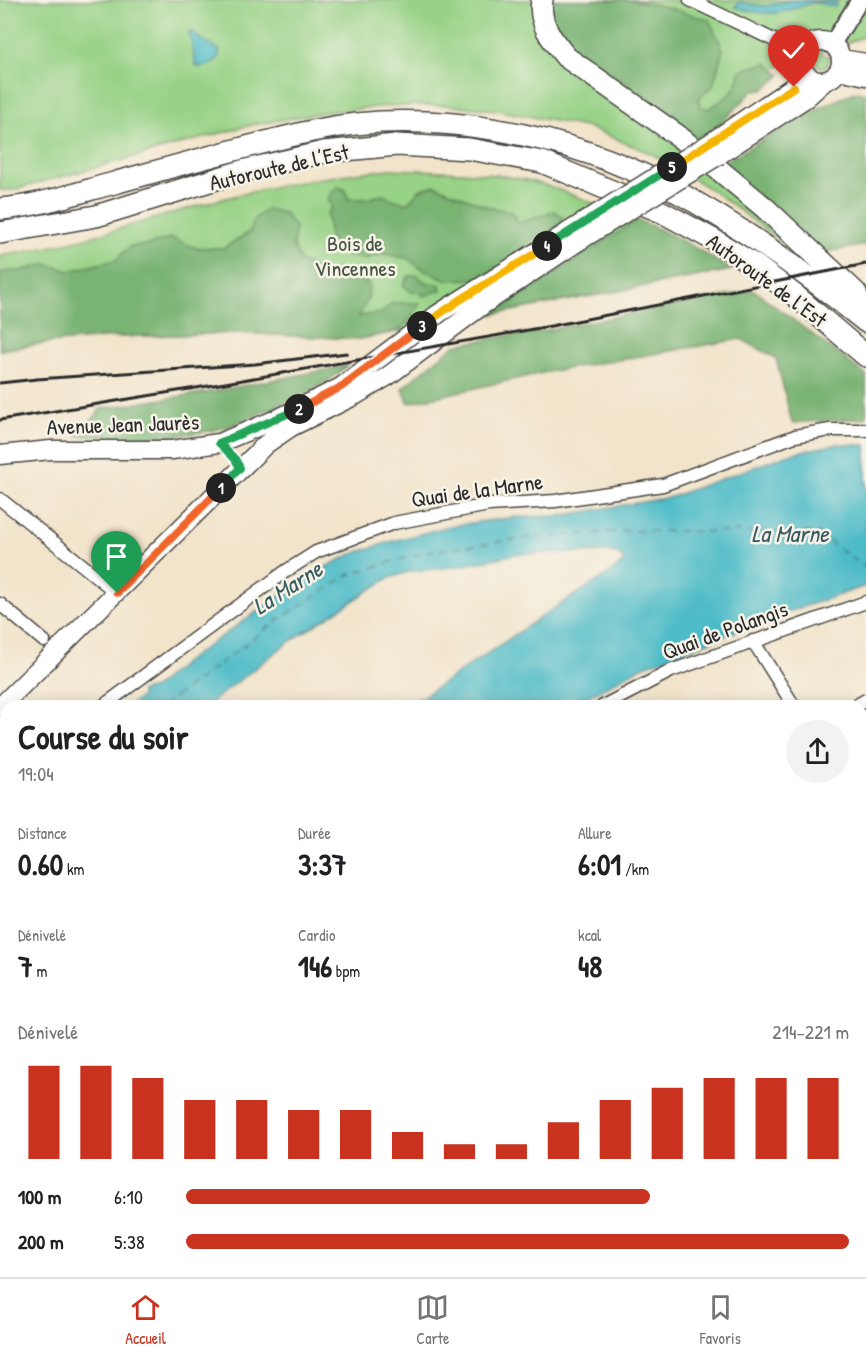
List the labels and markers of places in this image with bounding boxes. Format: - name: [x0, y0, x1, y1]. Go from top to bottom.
- pin: [768, 25, 819, 87]
- pin: 5: [657, 152, 687, 182]
- pin: 4: [532, 231, 562, 261]
- pin: 3: [407, 311, 437, 341]
- pin: 2: [284, 394, 314, 424]
- pin: 1: [206, 473, 236, 503]
- pin: [91, 531, 142, 593]

